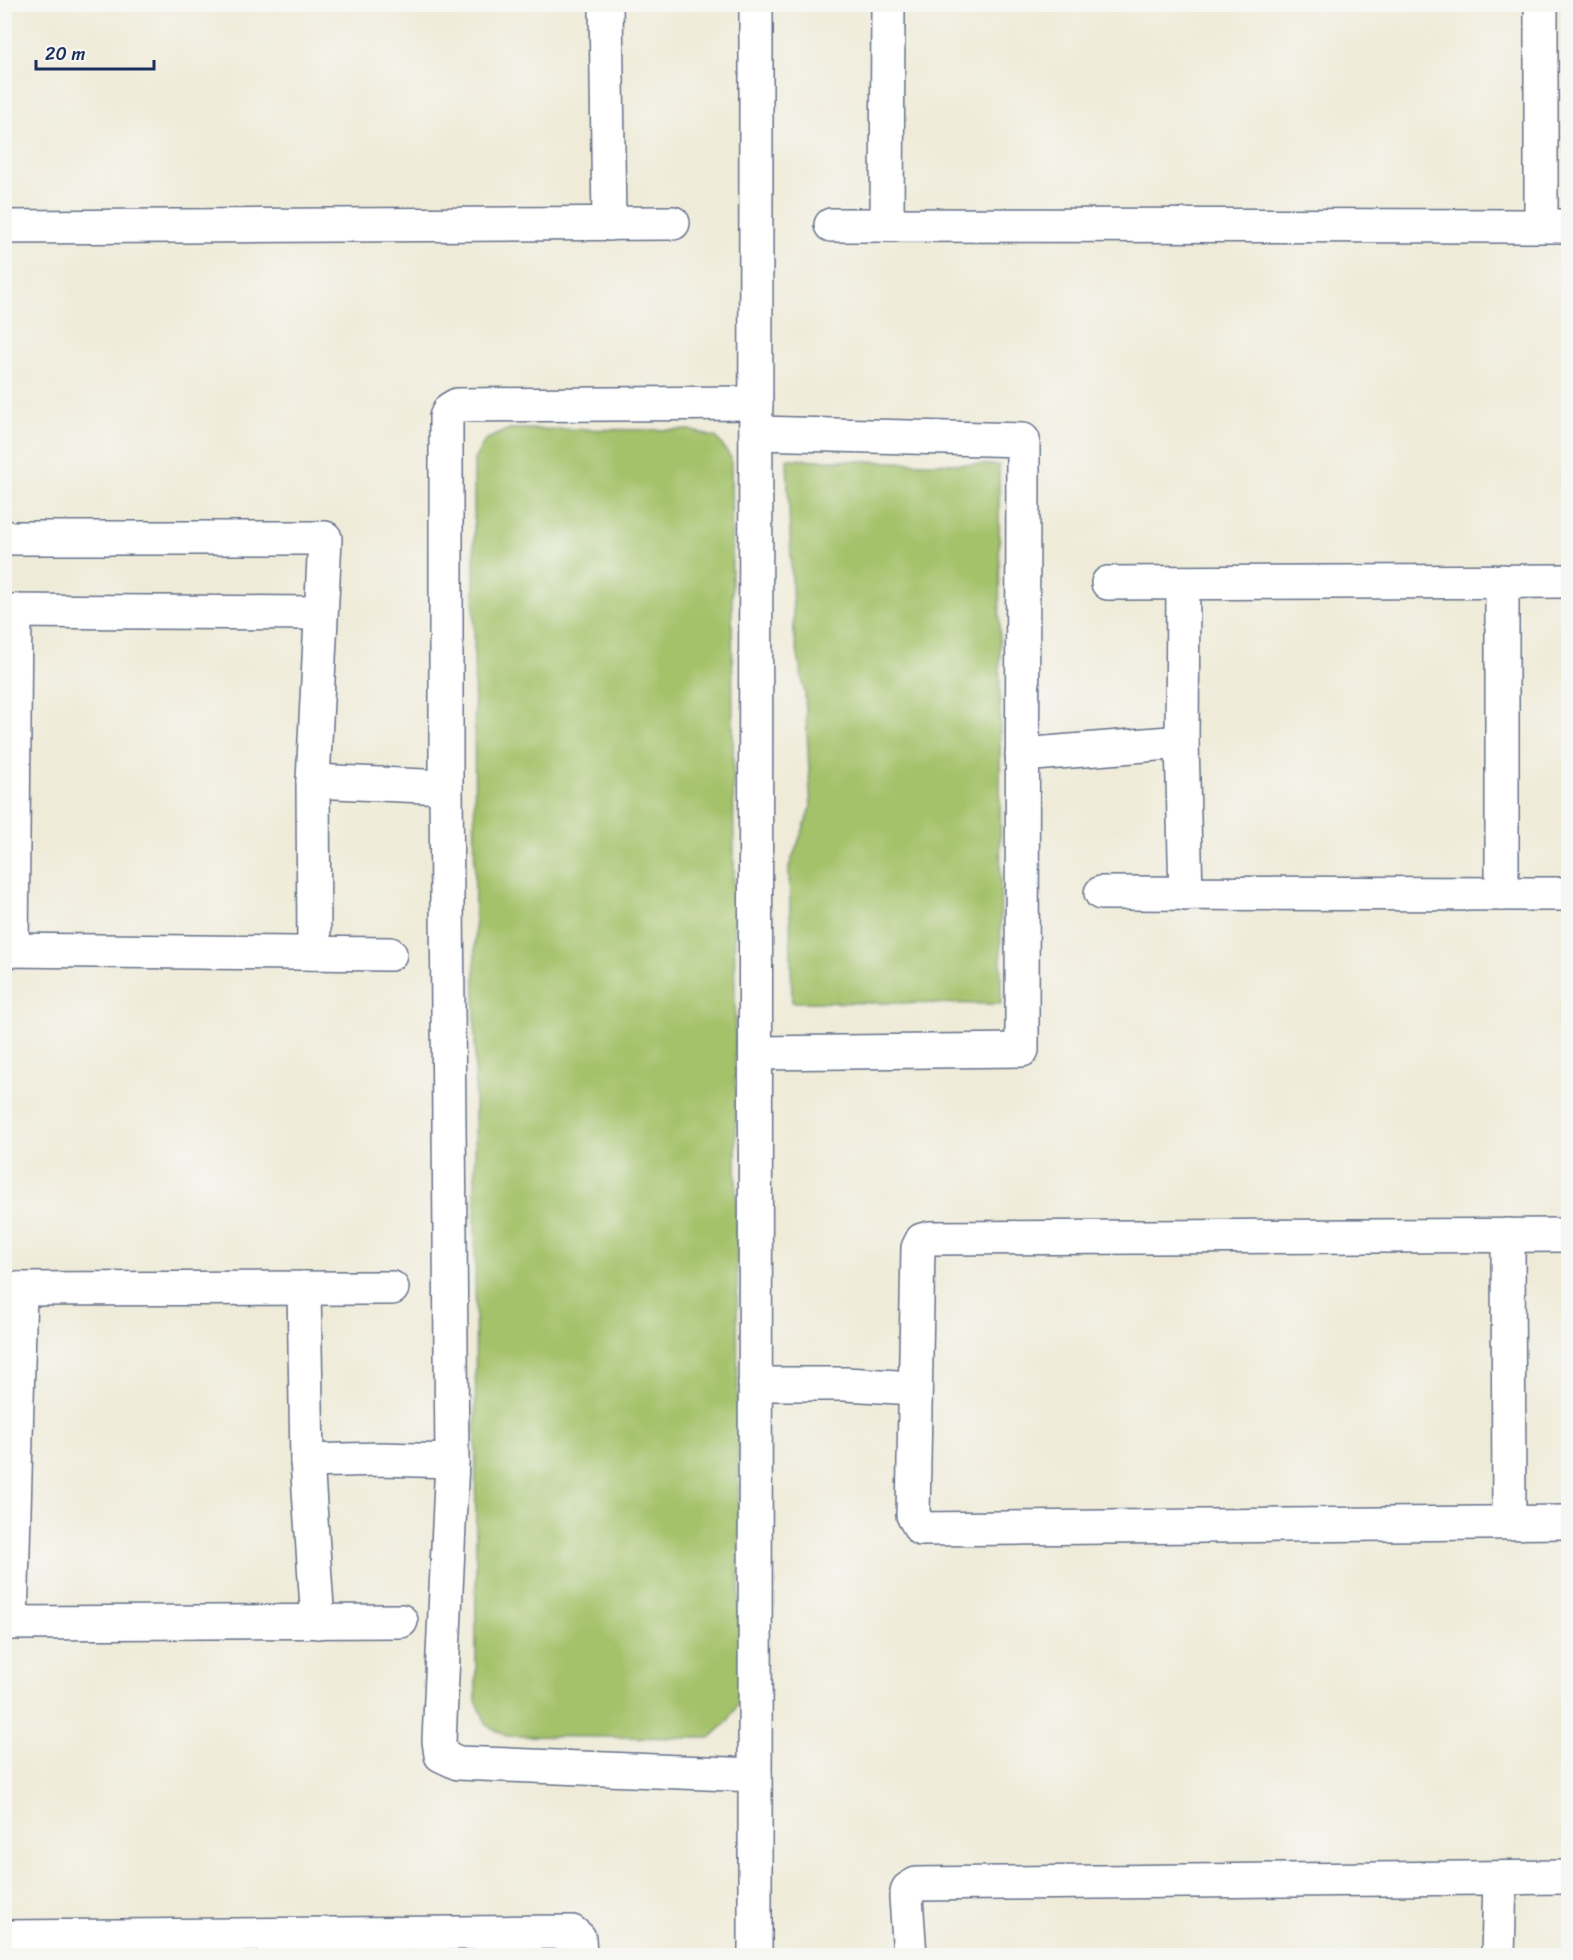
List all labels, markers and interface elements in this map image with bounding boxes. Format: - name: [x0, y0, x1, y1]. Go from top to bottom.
- scale bar: [36, 33, 154, 71]
- text: 20 m: [45, 38, 85, 70]

